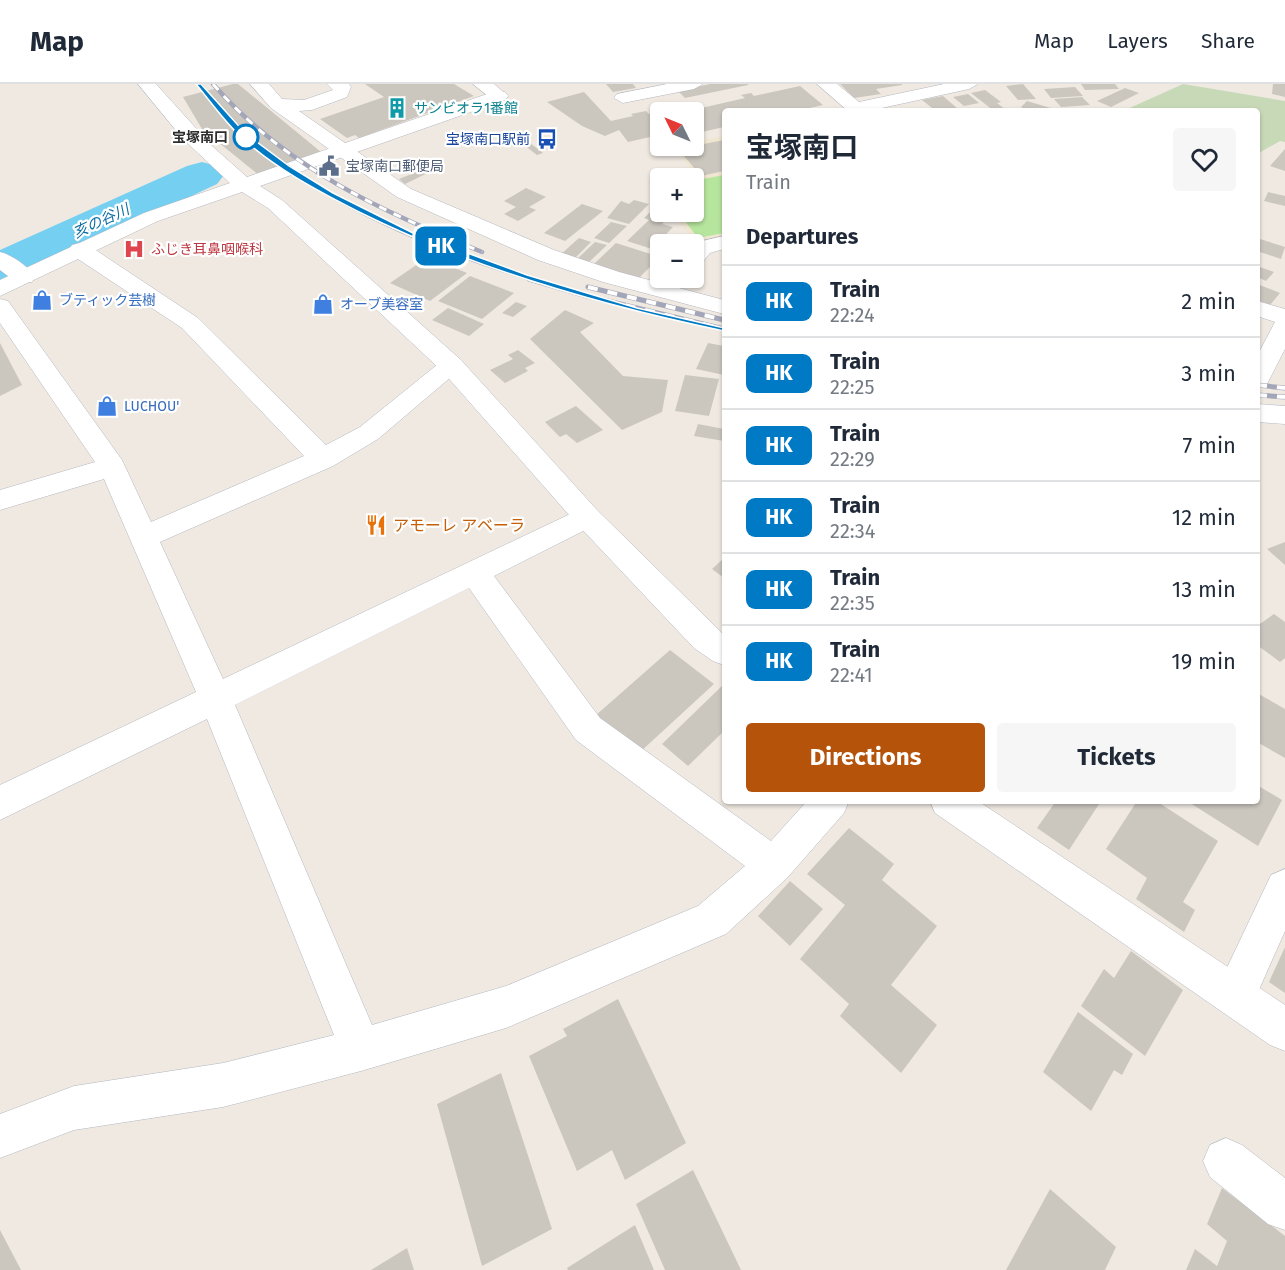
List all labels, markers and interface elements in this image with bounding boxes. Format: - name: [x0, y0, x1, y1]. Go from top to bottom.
- text: Map: [30, 25, 84, 58]
- text: Map: [1034, 28, 1074, 54]
- text: Layers: [1107, 28, 1168, 54]
- text: Share: [1201, 28, 1255, 54]
- building icon: サンビオラ1番館: [385, 96, 409, 120]
- place label: サンビオラ1番館: [414, 100, 518, 117]
- north arrow: [650, 102, 704, 156]
- map controls: [650, 102, 704, 288]
- marker: 宝塚南口: [233, 124, 259, 150]
- bus stop icon: 宝塚南口駅前: [535, 127, 559, 151]
- button: heart: [1173, 128, 1236, 191]
- place label: 宝塚南口: [172, 129, 228, 146]
- place label: 宝塚南口駅前: [446, 131, 530, 148]
- text: 宝塚南口: [746, 131, 858, 164]
- public building icon: 宝塚南口郵便局: [317, 154, 341, 178]
- place label: 宝塚南口郵便局: [346, 158, 444, 175]
- button: +: [650, 168, 704, 222]
- text: Train: [746, 170, 791, 194]
- water label: 亥の谷川: [70, 199, 134, 242]
- text: Departures: [746, 223, 858, 250]
- line badge: HK: [414, 226, 468, 266]
- text: HK: [427, 233, 455, 259]
- button: −: [650, 234, 704, 288]
- hospital icon: ふじき耳鼻咽喉科: [122, 237, 146, 261]
- place label: ふじき耳鼻咽喉科: [151, 241, 263, 258]
- text: Train: [830, 276, 880, 303]
- shop icon: ブティック芸樹: [30, 288, 54, 312]
- text: HK: [765, 288, 793, 314]
- text: 2 min: [1181, 288, 1236, 315]
- place label: ブティック芸樹: [59, 292, 156, 309]
- shop icon: オーブ美容室: [311, 292, 335, 316]
- place label: オーブ美容室: [340, 296, 423, 313]
- text: 22:24: [830, 303, 875, 327]
- text: Train: [830, 348, 880, 375]
- text: HK: [765, 360, 793, 386]
- text: 3 min: [1181, 360, 1236, 387]
- text: 22:25: [830, 375, 875, 399]
- shop icon: LUCHOU': [95, 394, 119, 418]
- place label: LUCHOU': [124, 398, 179, 415]
- text: Train: [830, 420, 880, 447]
- text: HK: [765, 432, 793, 458]
- text: 7 min: [1182, 432, 1236, 459]
- text: 22:29: [830, 447, 875, 471]
- text: Train: [830, 492, 880, 519]
- text: HK: [765, 504, 793, 530]
- text: 12 min: [1172, 504, 1236, 531]
- restaurant icon: アモーレ アベーラ: [364, 513, 388, 537]
- place label: アモーレ アベーラ: [393, 516, 525, 535]
- text: 22:34: [830, 519, 875, 543]
- text: Train: [830, 564, 880, 591]
- text: HK: [765, 576, 793, 602]
- text: 13 min: [1172, 576, 1236, 603]
- text: 22:35: [830, 591, 875, 615]
- text: Train: [830, 636, 880, 663]
- text: HK: [765, 648, 793, 674]
- text: 19 min: [1171, 648, 1236, 675]
- text: 22:41: [830, 663, 873, 687]
- button: Directions: [746, 723, 985, 792]
- button: Tickets: [997, 723, 1236, 792]

